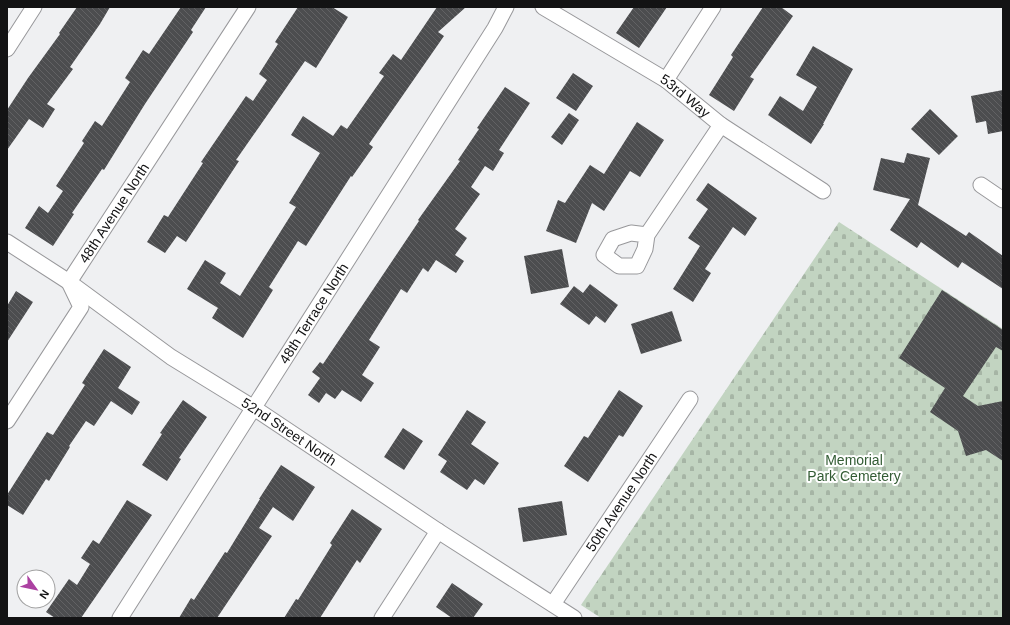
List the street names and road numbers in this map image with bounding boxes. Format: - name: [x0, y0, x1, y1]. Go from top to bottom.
- street label: 53rd Way: [658, 71, 713, 121]
- street label: 48th Avenue North: [76, 160, 152, 266]
- street label: 48th Terrace North: [276, 260, 351, 367]
- street label: 52nd Street North: [239, 394, 340, 469]
- street label: 50th Avenue North: [583, 449, 660, 554]

